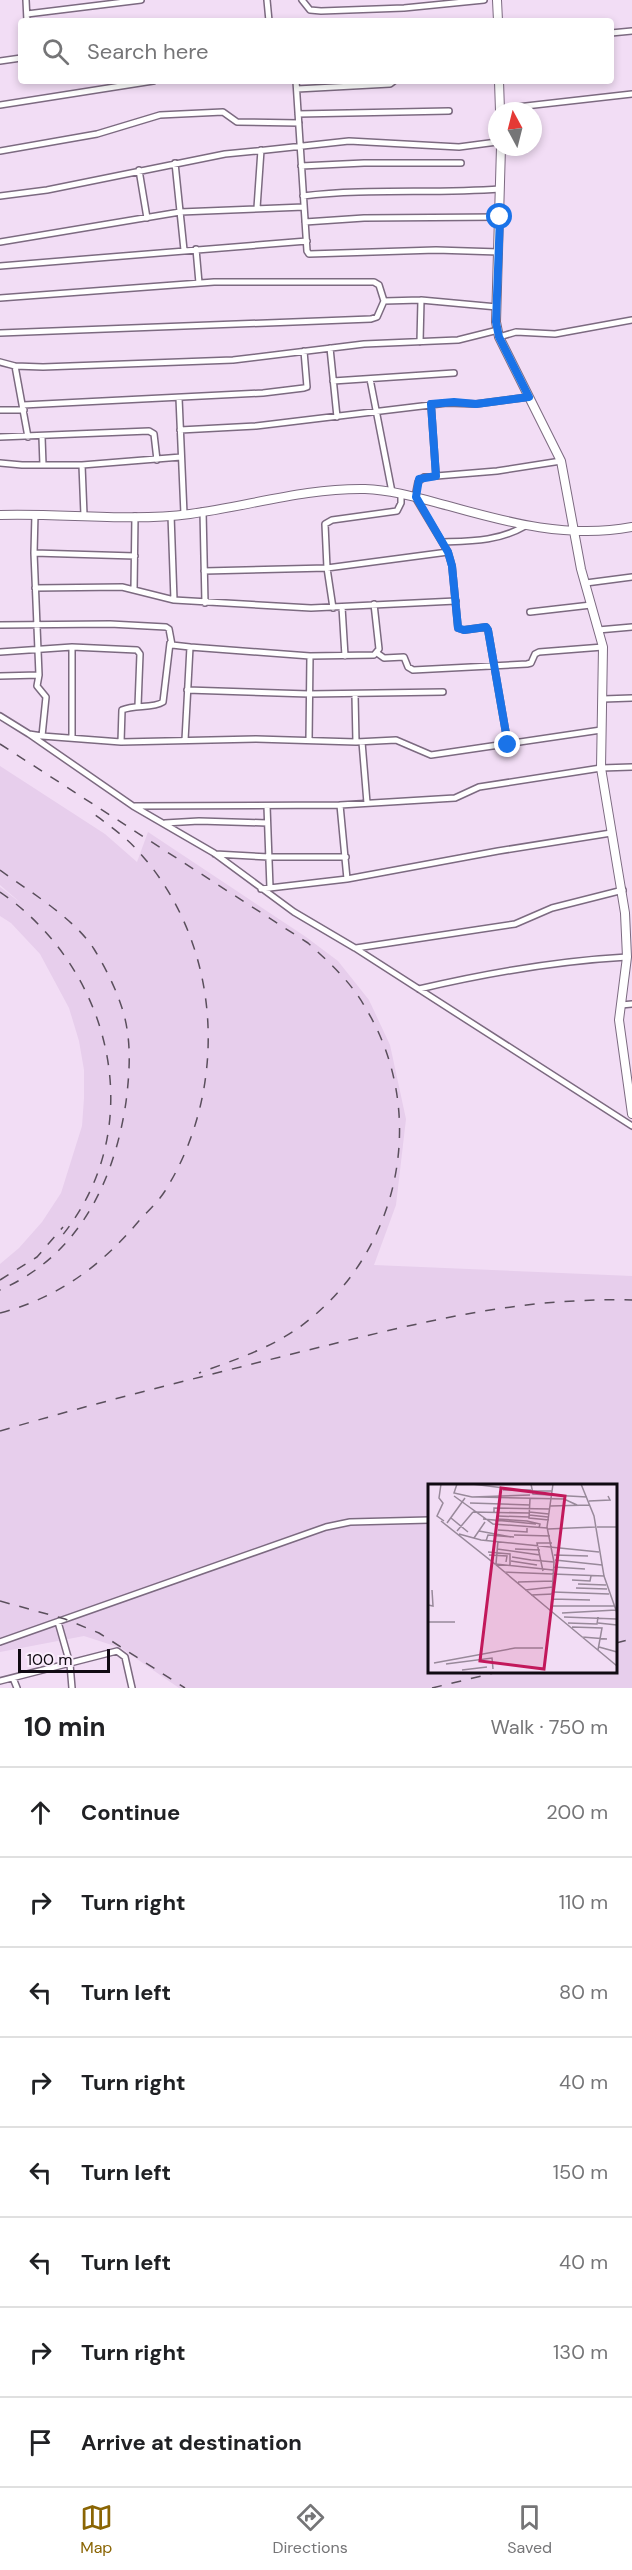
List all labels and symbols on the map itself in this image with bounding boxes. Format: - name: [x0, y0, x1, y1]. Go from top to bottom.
- north arrow: [488, 102, 542, 156]
- route start: [486, 203, 512, 229]
- route end: [494, 731, 520, 757]
- inset map: [428, 1484, 617, 1673]
- scale bar: [18, 1646, 110, 1674]

